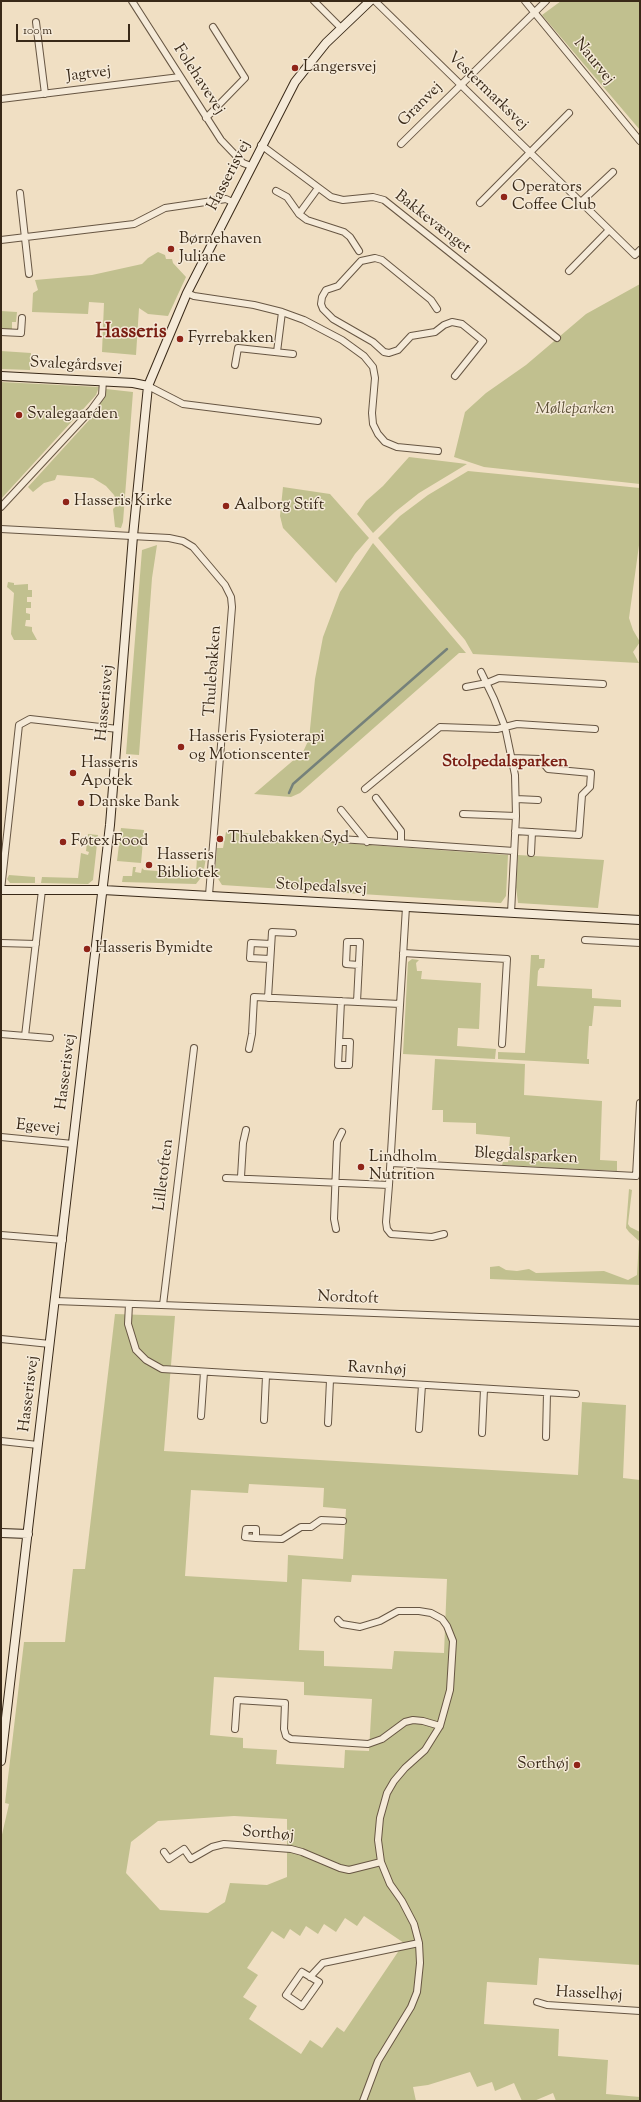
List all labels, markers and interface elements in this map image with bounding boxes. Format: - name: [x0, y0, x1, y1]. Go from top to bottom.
- scale bar: [18, 16, 132, 42]
- text: 100 m: [23, 22, 52, 40]
- street label: Naurvej: [568, 35, 618, 89]
- street label: Folehavevej: [168, 41, 228, 119]
- street label: Vestermarksvej: [443, 49, 531, 135]
- place label: Langersvej: [303, 58, 376, 78]
- street label: Jagtvej: [66, 63, 112, 87]
- marker: Langersvej: [290, 63, 300, 73]
- street label: Granvej: [395, 79, 447, 131]
- street label: Hasserisvej: [204, 138, 256, 214]
- place label: Operators Coffee Club: [512, 178, 596, 216]
- street label: Bakkevænget: [390, 187, 474, 259]
- marker: Operators Coffee Club: [499, 192, 509, 202]
- place label: Børnehaven Juliane: [179, 230, 262, 268]
- marker: Børnehaven Juliane: [166, 244, 176, 254]
- district label: Hasseris: [95, 322, 167, 346]
- place label: Fyrrebakken: [188, 329, 274, 349]
- marker: Fyrrebakken: [175, 334, 185, 344]
- street label: Svalegårdsvej: [29, 354, 123, 378]
- park label: Mølleparken: [535, 400, 615, 420]
- place label: Svalegaarden: [27, 405, 118, 425]
- marker: Svalegaarden: [14, 410, 24, 420]
- place label: Hasseris Kirke: [74, 492, 172, 512]
- place label: Aalborg Stift: [234, 496, 324, 516]
- marker: Hasseris Kirke: [61, 497, 71, 507]
- marker: Aalborg Stift: [221, 501, 231, 511]
- street label: Thulebakken: [201, 625, 227, 717]
- street label: Hasserisvej: [93, 664, 119, 742]
- place label: Hasseris Fysioterapi og Motionscenter: [189, 728, 325, 766]
- marker: Hasseris Fysioterapi og Motionscenter: [176, 742, 186, 752]
- district label: Stolpedalsparken: [442, 753, 568, 773]
- place label: Hasseris Apotek: [81, 754, 138, 792]
- marker: Hasseris Apotek: [68, 768, 78, 778]
- place label: Danske Bank: [89, 793, 180, 813]
- marker: Danske Bank: [76, 798, 86, 808]
- place label: Thulebakken Syd: [228, 829, 349, 849]
- place label: Føtex Food: [71, 832, 148, 852]
- marker: Thulebakken Syd: [215, 834, 225, 844]
- marker: Føtex Food: [58, 837, 68, 847]
- place label: Hasseris Bibliotek: [157, 846, 219, 884]
- marker: Hasseris Bibliotek: [144, 860, 154, 870]
- street label: Stolpedalsvej: [275, 876, 367, 900]
- place label: Hasseris Bymidte: [95, 939, 213, 959]
- marker: Hasseris Bymidte: [82, 944, 92, 954]
- street label: Hasserisvej: [53, 1033, 81, 1111]
- street label: Egevej: [15, 1117, 61, 1139]
- street label: Lilletoften: [151, 1138, 179, 1212]
- street label: Blegdalsparken: [474, 1145, 578, 1169]
- place label: Lindholm Nutrition: [369, 1148, 437, 1186]
- marker: Lindholm Nutrition: [356, 1162, 366, 1172]
- street label: Nordtoft: [317, 1288, 379, 1310]
- street label: Hasserisvej: [16, 1355, 44, 1433]
- street label: Ravnhøj: [347, 1359, 407, 1381]
- place label: Sorthøj: [517, 1755, 569, 1775]
- marker: Sorthøj: [572, 1760, 582, 1770]
- street label: Sorthøj: [241, 1823, 295, 1847]
- street label: Hasselhøj: [555, 1984, 623, 2006]

